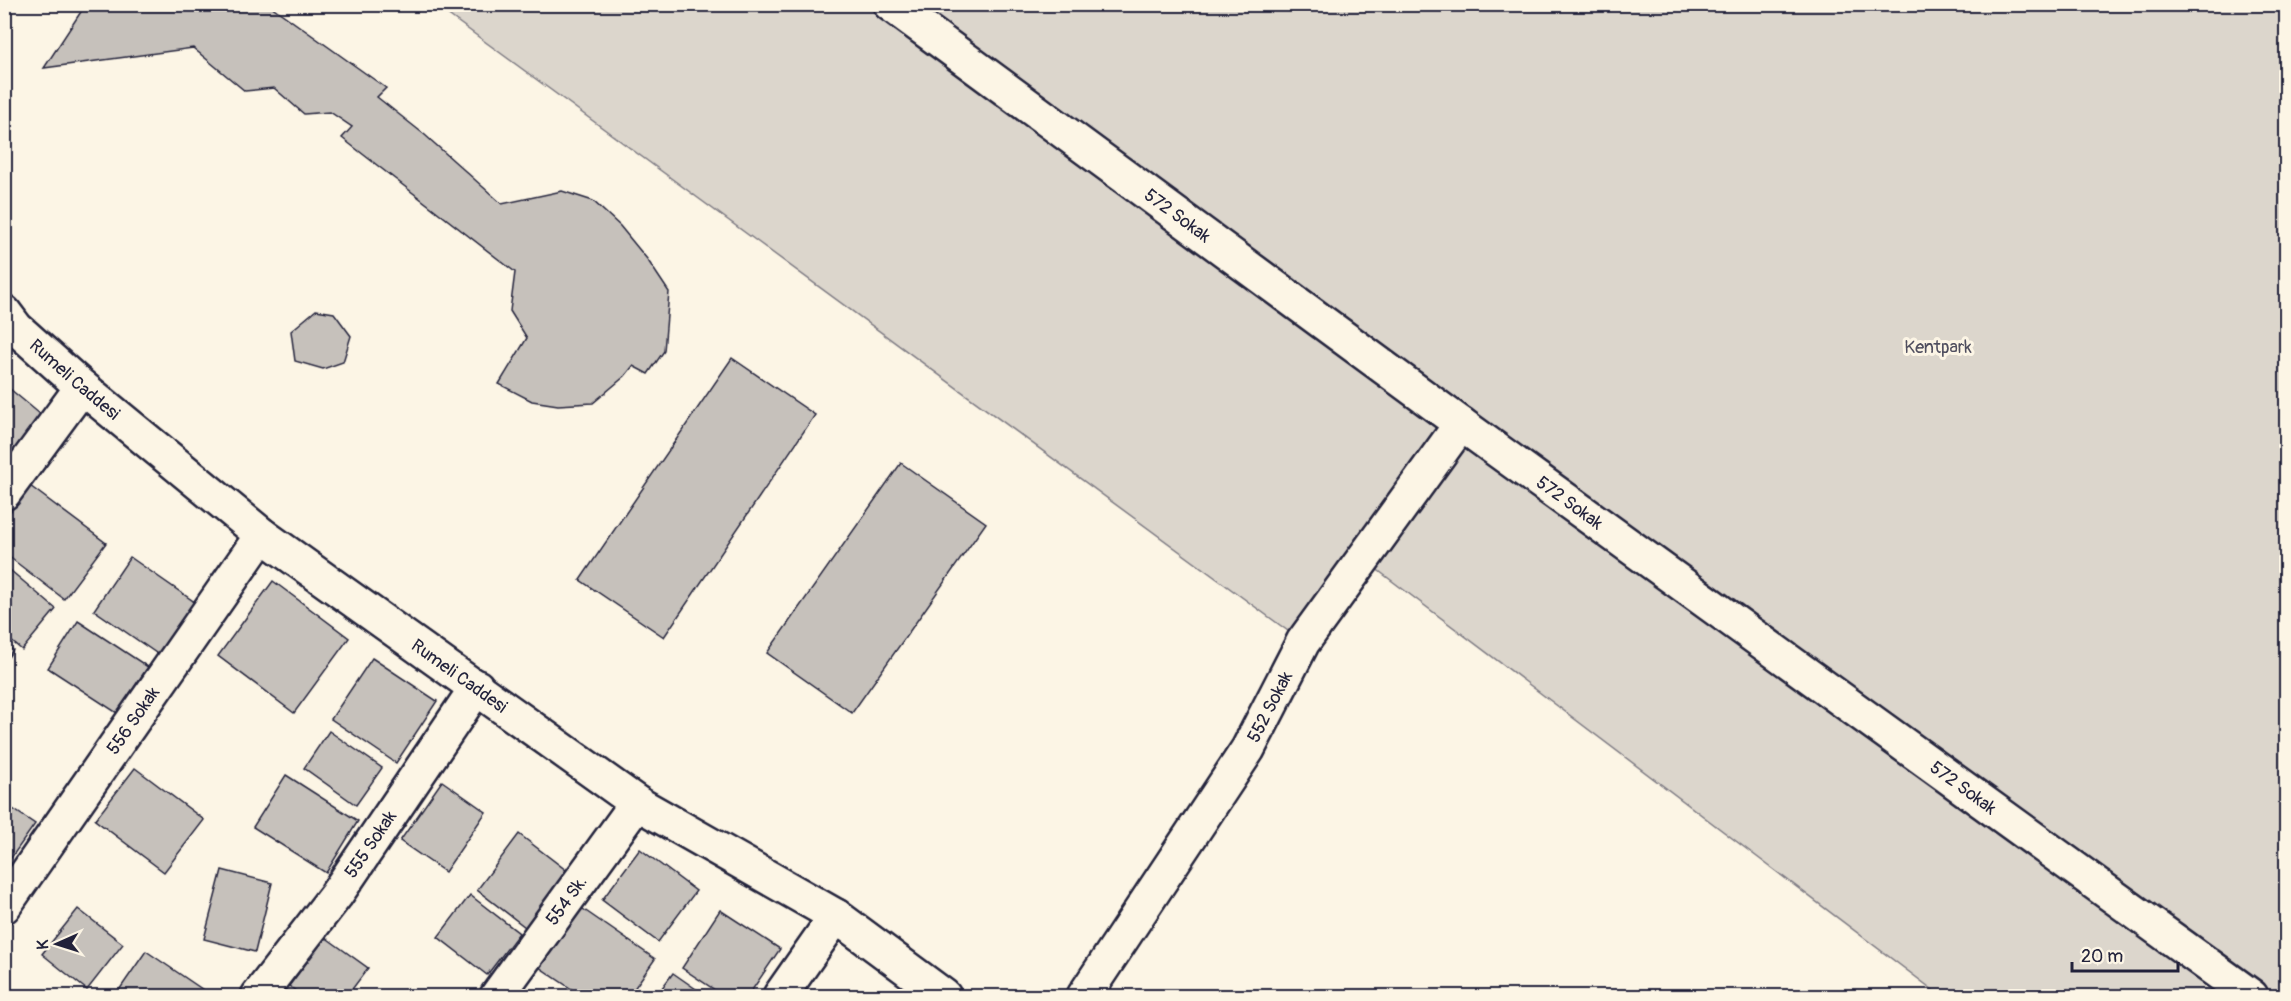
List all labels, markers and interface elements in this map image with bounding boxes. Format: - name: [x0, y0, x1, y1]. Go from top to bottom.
- street label: 572 Sokak: [1140, 184, 1216, 248]
- street label: Rumeli Caddesi: [24, 334, 125, 425]
- park label: Kentpark: [1904, 336, 1972, 359]
- street label: 572 Sokak: [1532, 471, 1608, 535]
- street label: Rumeli Caddesi: [407, 634, 512, 718]
- street label: 552 Sokak: [1242, 667, 1298, 746]
- street label: 556 Sokak: [101, 682, 165, 759]
- street label: 572 Sokak: [1925, 756, 2002, 820]
- street label: 555 Sokak: [339, 806, 402, 882]
- street label: 554 Sk.: [541, 871, 592, 930]
- north arrow: [27, 914, 87, 974]
- scale bar: [2072, 935, 2178, 973]
- text: K: [33, 939, 53, 950]
- text: 20 m: [2081, 945, 2123, 968]

